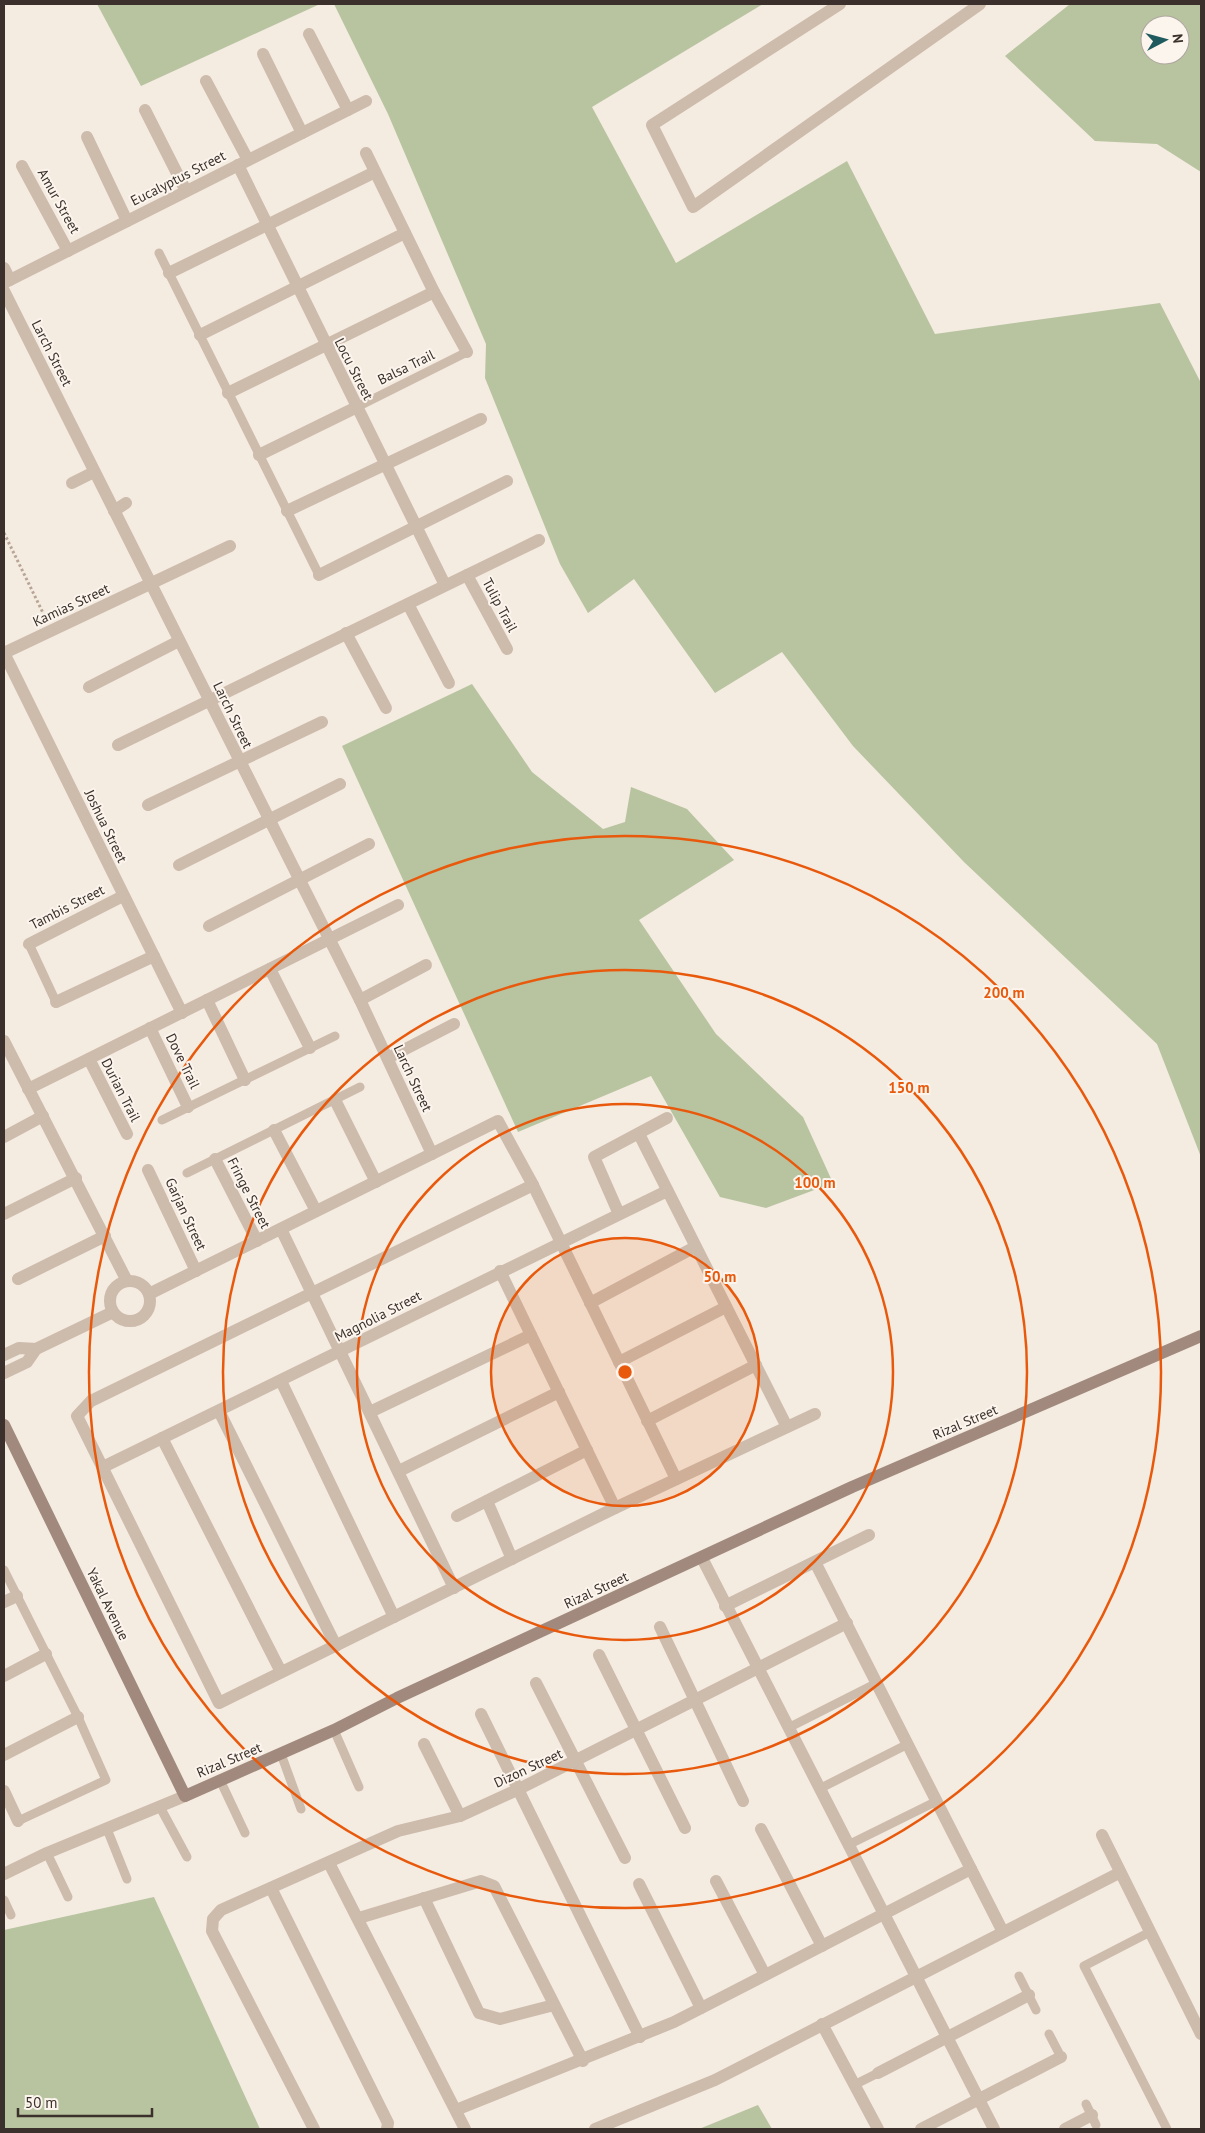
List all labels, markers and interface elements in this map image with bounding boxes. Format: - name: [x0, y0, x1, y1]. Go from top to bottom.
- north arrow: [1140, 15, 1190, 65]
- text: N: [1168, 33, 1187, 44]
- street label: Eucalyptus Street: [127, 146, 229, 210]
- street label: Amur Street: [34, 165, 84, 237]
- street label: Larch Street: [28, 317, 77, 389]
- street label: Locu Street: [331, 335, 377, 403]
- street label: Balsa Trail: [375, 345, 437, 389]
- street label: Tulip Trail: [478, 575, 522, 635]
- street label: Kamias Street: [30, 579, 112, 631]
- street label: Larch Street: [209, 679, 257, 752]
- street label: Joshua Street: [80, 786, 132, 866]
- street label: Tambis Street: [27, 880, 108, 933]
- text: 200 m: [983, 983, 1025, 1002]
- street label: Dove Trail: [162, 1030, 204, 1092]
- street label: Larch Street: [390, 1042, 437, 1115]
- street label: Durian Trail: [97, 1055, 145, 1125]
- text: 150 m: [888, 1078, 930, 1097]
- street label: Fringe Street: [223, 1154, 275, 1232]
- text: 100 m: [794, 1173, 836, 1192]
- street label: Garjan Street: [161, 1175, 211, 1253]
- text: 50 m: [704, 1267, 736, 1286]
- street label: Magnolia Street: [332, 1286, 425, 1346]
- centre of rings: [616, 1363, 634, 1381]
- street label: Rizal Street: [930, 1400, 1000, 1444]
- street label: Yakal Avenue: [83, 1565, 133, 1643]
- street label: Rizal Street: [561, 1567, 631, 1613]
- street label: Rizal Street: [194, 1738, 264, 1782]
- street label: Dizon Street: [491, 1744, 565, 1792]
- scale bar: [18, 2086, 151, 2118]
- text: 50 m: [25, 2093, 58, 2112]

